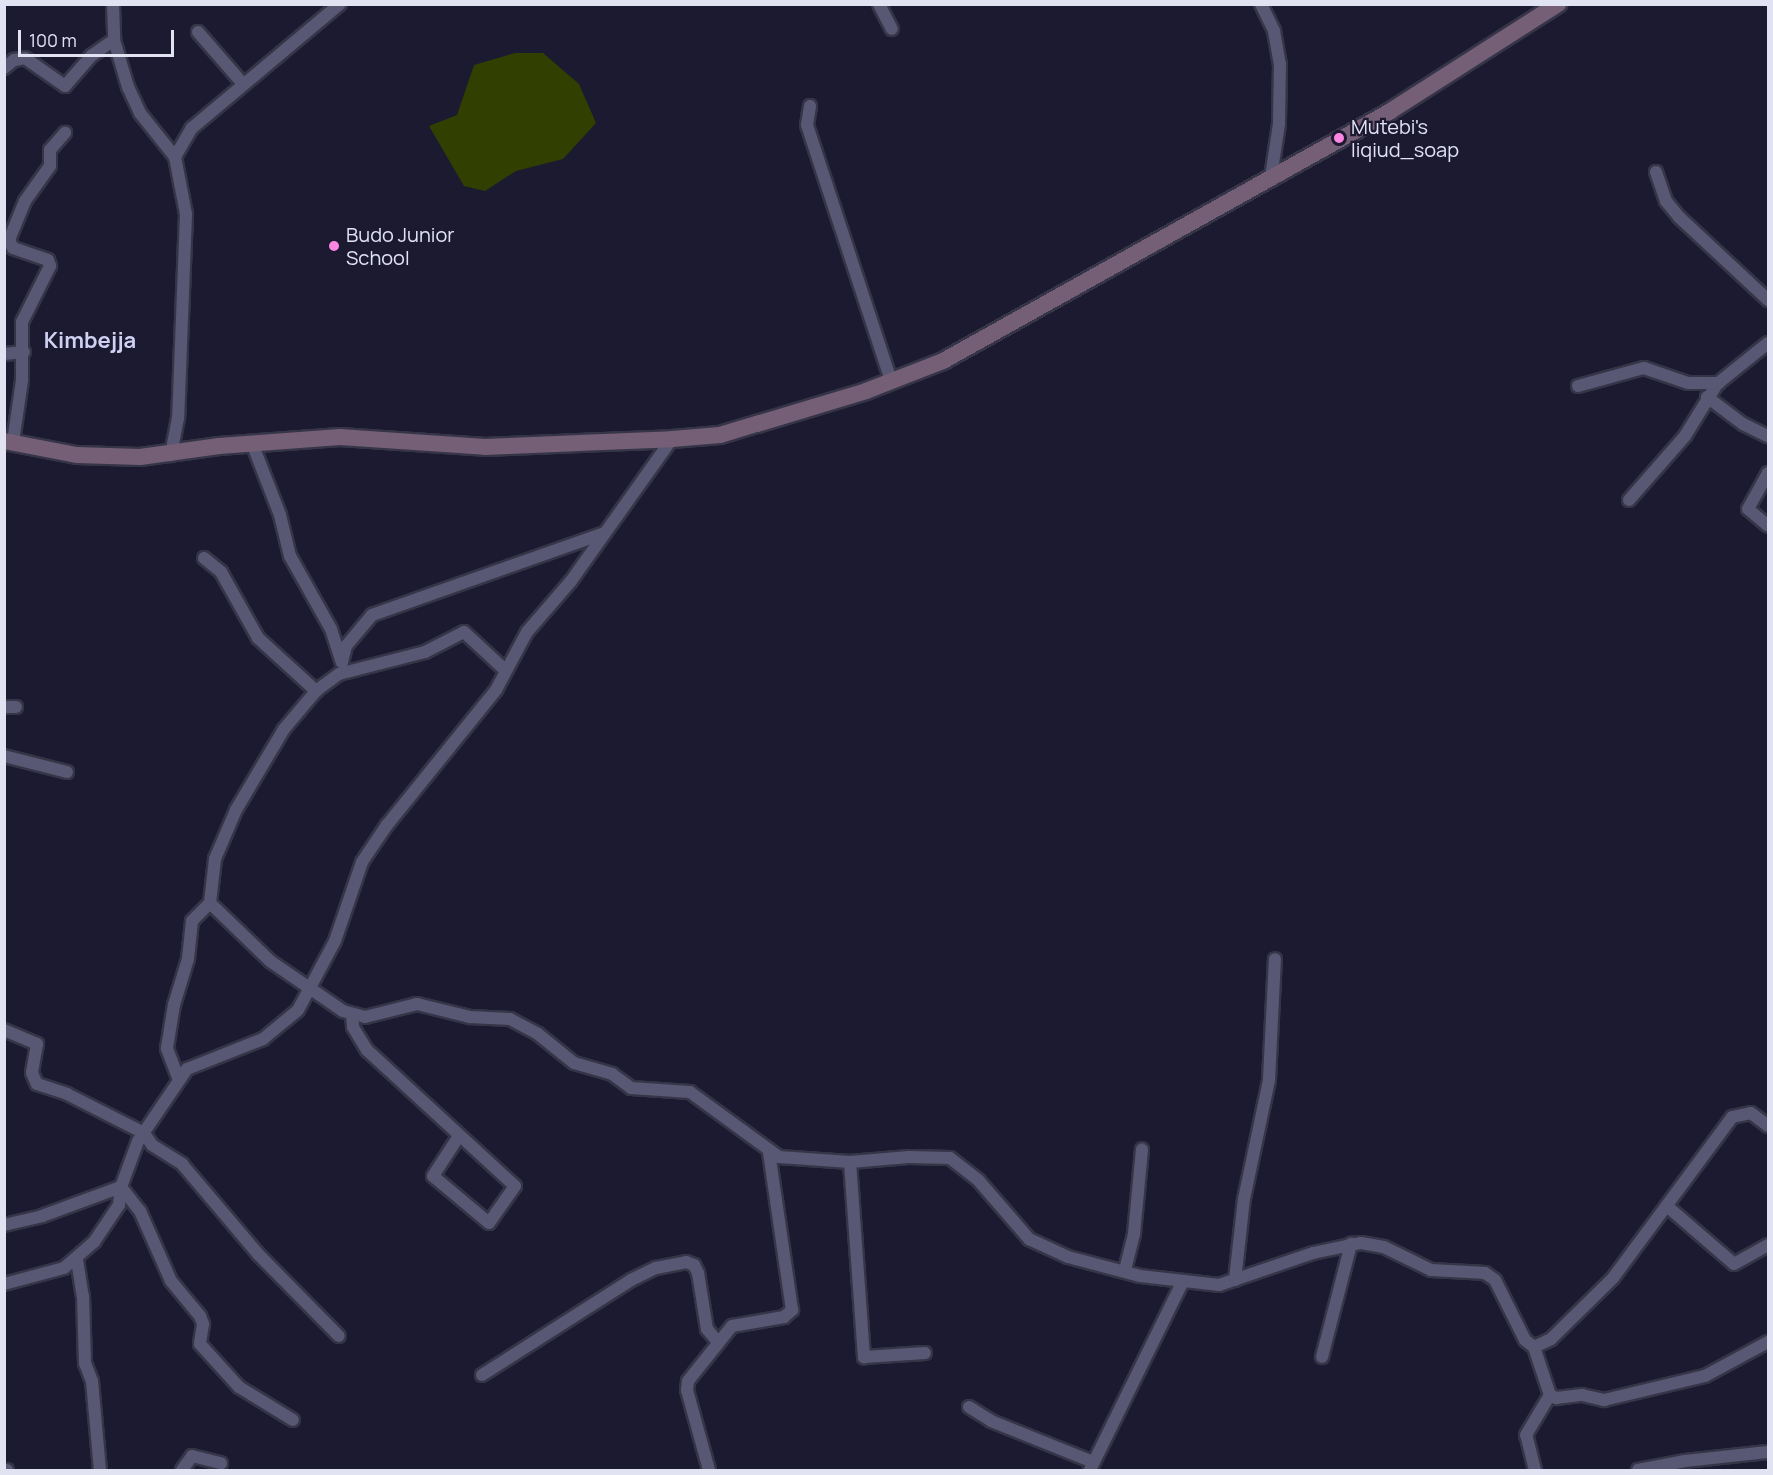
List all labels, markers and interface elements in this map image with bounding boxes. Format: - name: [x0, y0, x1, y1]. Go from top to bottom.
- scale bar: [21, 18, 177, 56]
- text: 100 m: [29, 28, 77, 52]
- place label: Mutebi's liqiud_soap: [1351, 114, 1459, 161]
- marker: Mutebi's liqiud_soap: [1332, 131, 1346, 145]
- place label: Budo Junior School: [346, 222, 455, 269]
- marker: Budo Junior School: [327, 239, 341, 253]
- district label: Kimbejja: [44, 328, 136, 354]

